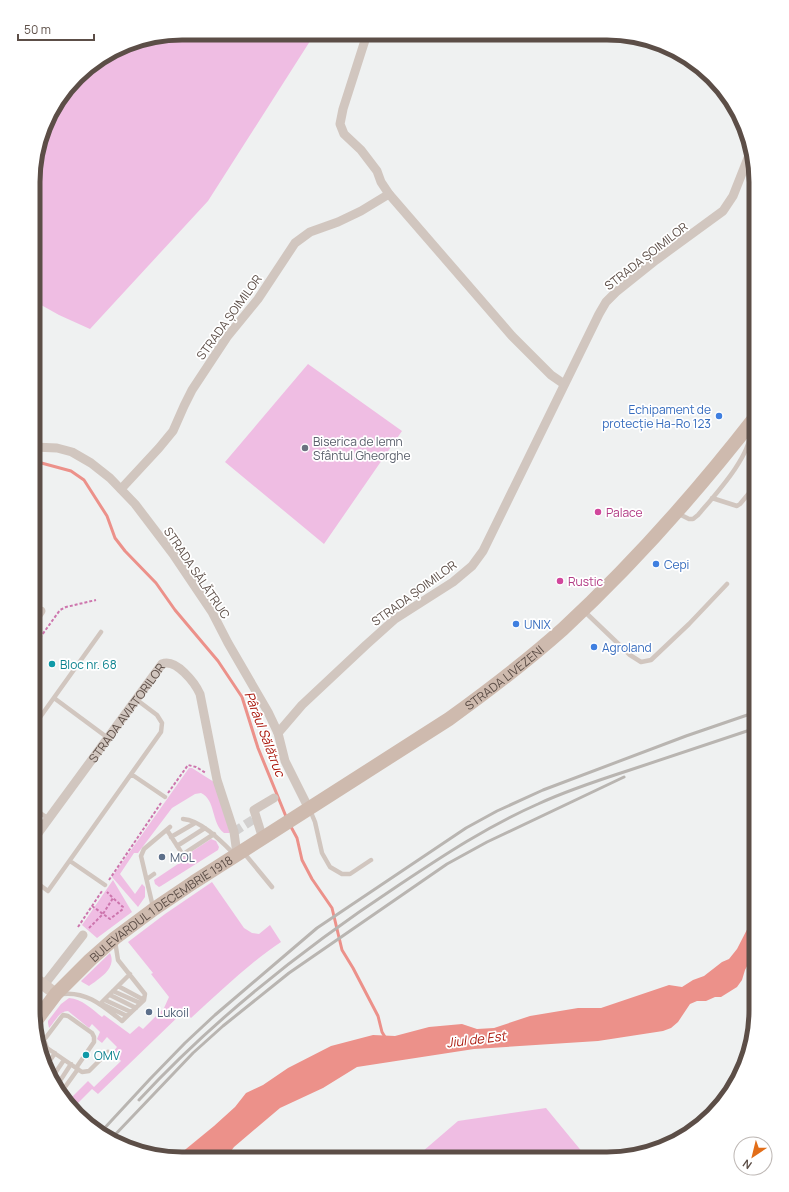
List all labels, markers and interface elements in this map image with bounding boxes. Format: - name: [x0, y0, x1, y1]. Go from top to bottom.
- scale bar: [18, 16, 94, 42]
- text: 50 m: [24, 21, 51, 38]
- street label: STRADA ȘOIMILOR: [601, 218, 692, 294]
- street label: STRADA ȘOIMILOR: [192, 271, 266, 363]
- place label: Echipament de protecție Ha-Ro 123: [602, 401, 711, 432]
- marker: Echipament de protecție Ha-Ro 123: [714, 411, 724, 421]
- place label: Biserica de lemn Sfântul Gheorghe: [313, 433, 410, 464]
- marker: Biserica de lemn Sfântul Gheorghe: [300, 443, 310, 453]
- place label: Palace: [606, 504, 643, 521]
- marker: Palace: [593, 507, 603, 517]
- street label: STRADA SĂLĂTRUC: [160, 524, 234, 623]
- street label: STRADA ȘOIMILOR: [368, 556, 460, 630]
- place label: Cepi: [664, 556, 689, 573]
- marker: Cepi: [651, 559, 661, 569]
- place label: Rustic: [568, 573, 604, 590]
- marker: Rustic: [555, 576, 565, 586]
- place label: UNIX: [524, 616, 551, 633]
- marker: UNIX: [511, 619, 521, 629]
- place label: Agroland: [602, 639, 652, 656]
- street label: STRADA LIVEZENI: [461, 641, 547, 713]
- marker: Agroland: [589, 642, 599, 652]
- place label: Bloc nr. 68: [60, 656, 117, 673]
- marker: Bloc nr. 68: [47, 659, 57, 669]
- street label: STRADA AVIATORILOR: [84, 659, 169, 766]
- water label: Pârâul Sălătruc: [240, 689, 290, 781]
- place label: MOL: [170, 849, 195, 866]
- street label: BULEVARDUL 1 DECEMBRIE 1918: [86, 851, 236, 965]
- marker: MOL: [157, 852, 167, 862]
- place label: Lukoil: [157, 1004, 189, 1021]
- marker: Lukoil: [144, 1007, 154, 1017]
- water label: Jiul de Est: [445, 1026, 509, 1052]
- place label: OMV: [94, 1047, 121, 1064]
- marker: OMV: [81, 1050, 91, 1060]
- north arrow: [733, 1136, 773, 1176]
- text: N: [739, 1156, 755, 1173]

